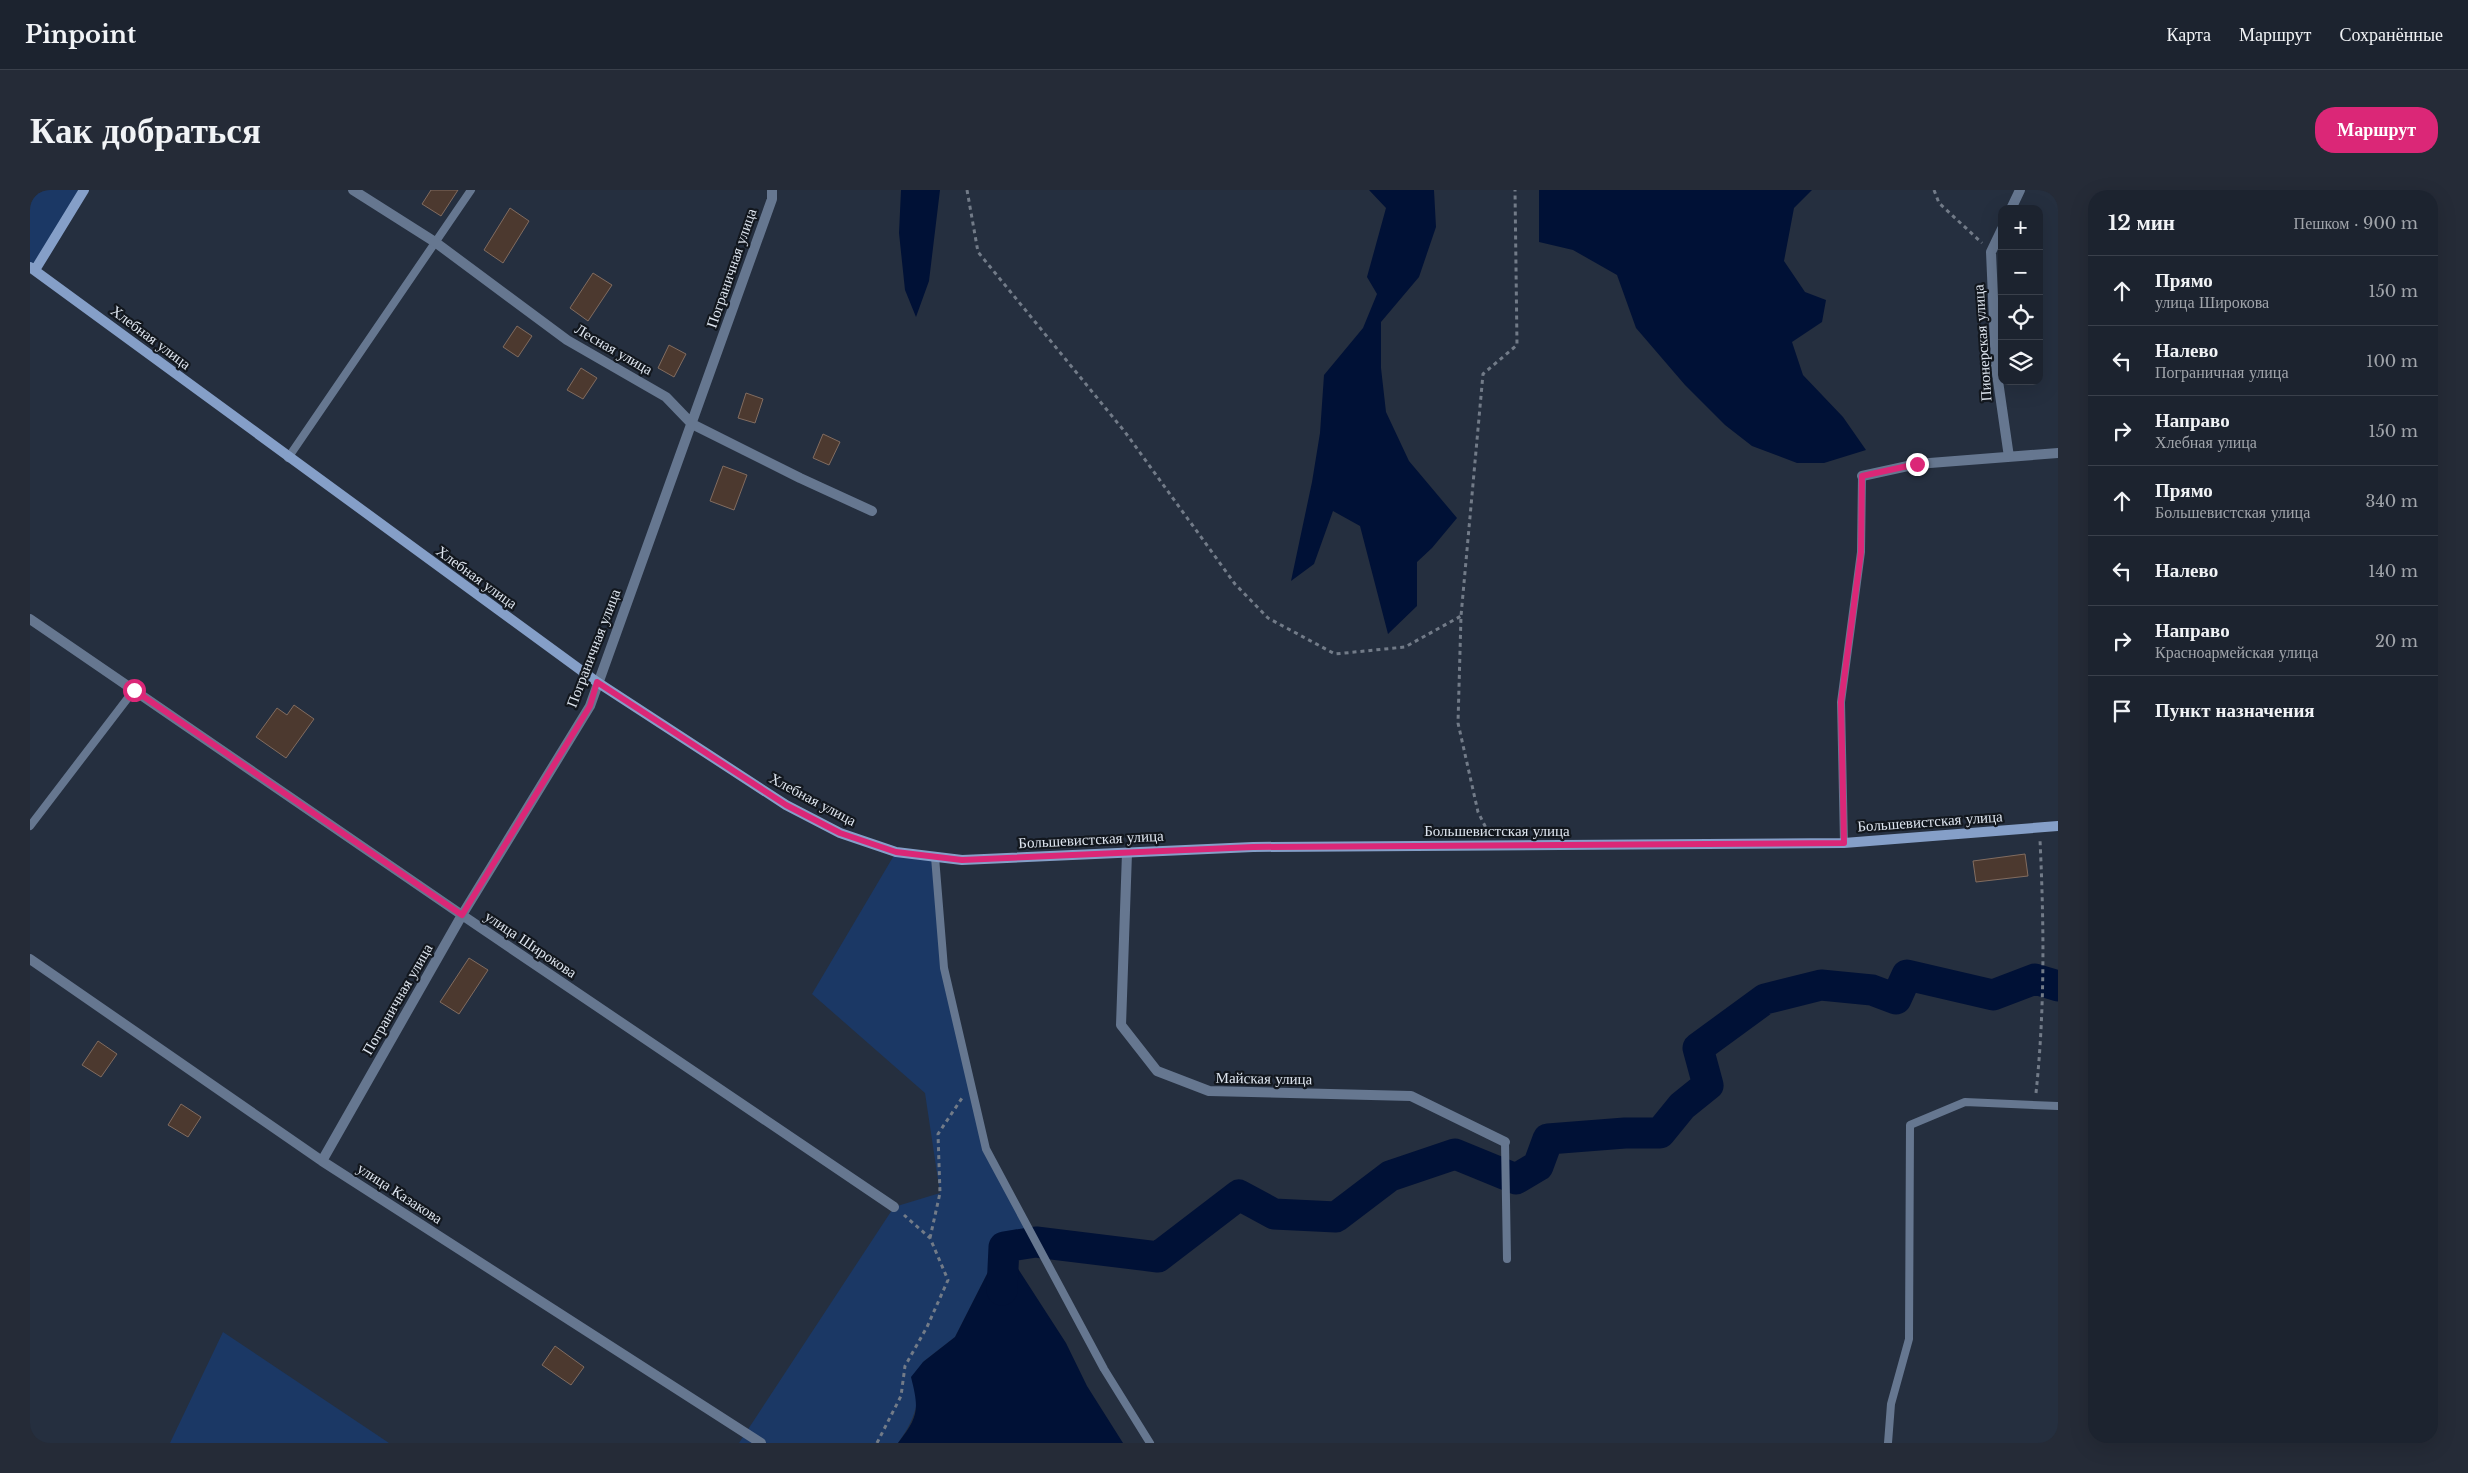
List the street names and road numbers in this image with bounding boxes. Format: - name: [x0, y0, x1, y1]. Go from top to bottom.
- street label: Пограничная улица: [702, 205, 760, 330]
- street label: Пионерская улица: [1968, 284, 1996, 402]
- street label: Хлебная улица: [107, 301, 195, 374]
- street label: Лесная улица: [572, 319, 657, 379]
- street label: Хлебная улица: [433, 541, 522, 613]
- street label: Пограничная улица: [562, 586, 624, 710]
- street label: Хлебная улица: [766, 768, 860, 830]
- street label: Большевистская улица: [1857, 806, 2004, 836]
- street label: Большевистская улица: [1424, 821, 1570, 840]
- street label: Большевистская улица: [1018, 826, 1165, 852]
- street label: улица Широкова: [481, 906, 581, 982]
- street label: Пограничная улица: [357, 940, 437, 1058]
- street label: Майская улица: [1216, 1068, 1313, 1088]
- street label: улица Казакова: [354, 1158, 447, 1228]

